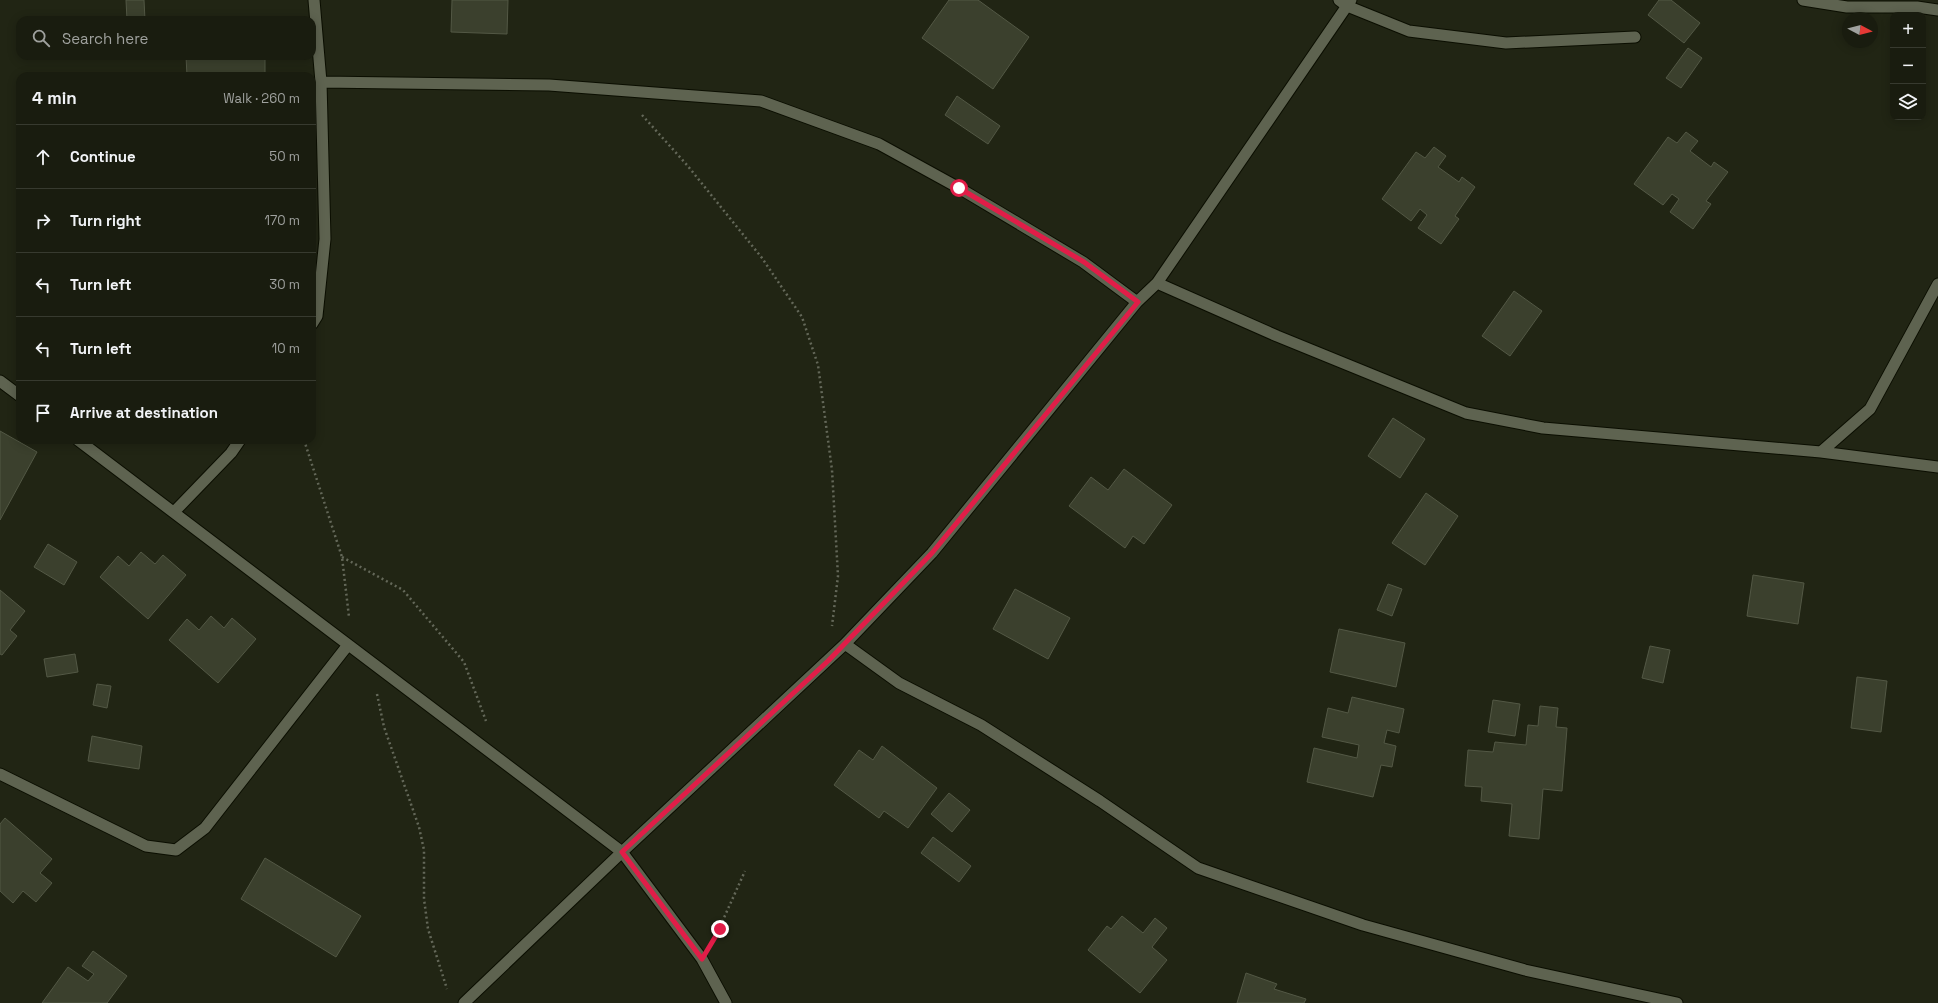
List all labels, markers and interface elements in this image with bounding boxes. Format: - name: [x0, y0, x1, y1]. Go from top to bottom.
- north arrow: [1842, 12, 1878, 48]
- map controls: [1890, 12, 1926, 120]
- button: +: [1890, 12, 1926, 48]
- search box: [16, 16, 316, 60]
- icon: search: [30, 27, 52, 49]
- text: Search here: [62, 29, 148, 48]
- button: −: [1890, 48, 1926, 84]
- button: layers: [1890, 84, 1926, 120]
- text: 4 min: [32, 87, 77, 109]
- text: Walk · 260 m: [223, 90, 300, 107]
- icon: ahead: [32, 146, 54, 168]
- text: Continue: [70, 147, 136, 166]
- text: 50 m: [269, 148, 300, 165]
- route start: [950, 179, 968, 197]
- icon: right: [32, 210, 54, 232]
- text: Turn right: [70, 211, 141, 230]
- text: 170 m: [264, 212, 300, 229]
- icon: left: [32, 274, 54, 296]
- text: Turn left: [70, 275, 132, 294]
- text: 30 m: [269, 276, 300, 293]
- icon: left: [32, 338, 54, 360]
- text: Turn left: [70, 339, 132, 358]
- text: 10 m: [272, 340, 300, 357]
- icon: arrive: [32, 402, 54, 424]
- text: Arrive at destination: [70, 403, 218, 422]
- route end: [711, 920, 729, 938]

